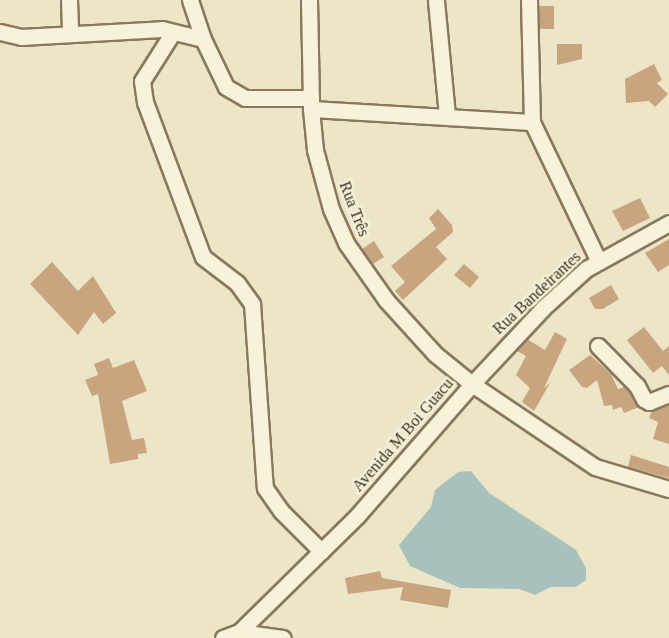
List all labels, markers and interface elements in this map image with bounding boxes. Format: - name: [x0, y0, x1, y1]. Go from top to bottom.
- street label: Rua Três: [335, 179, 373, 239]
- street label: Rua Bandeirantes: [489, 247, 585, 339]
- street label: Avenida M Boi Guacu: [348, 374, 458, 496]

